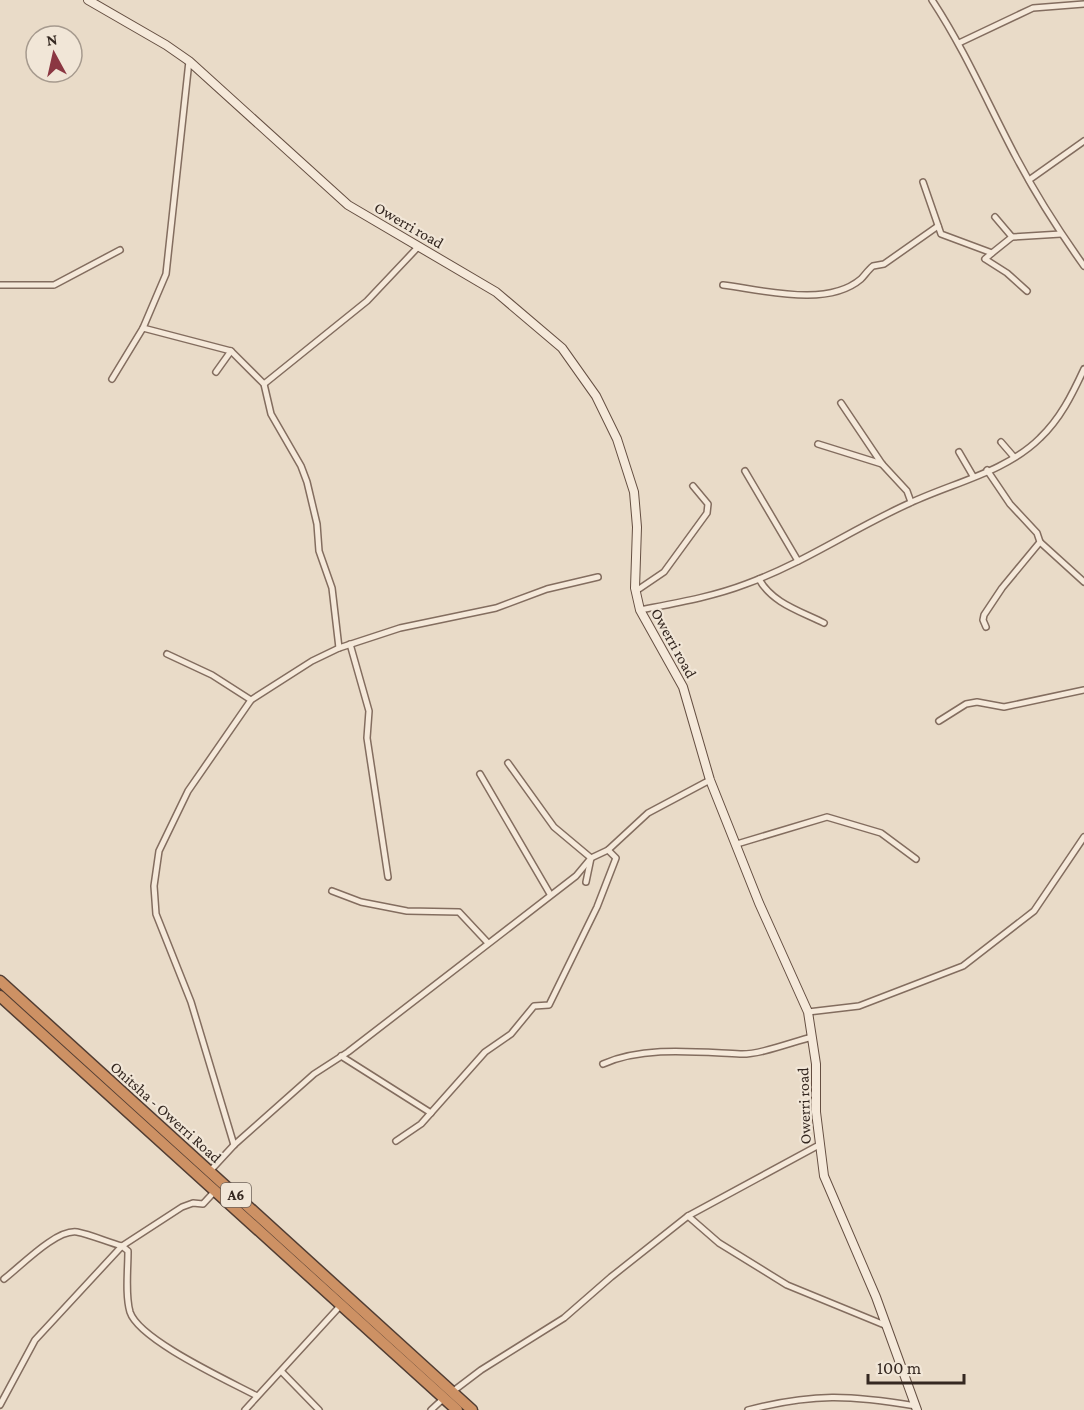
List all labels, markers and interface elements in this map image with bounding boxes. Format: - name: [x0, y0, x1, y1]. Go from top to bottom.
- north arrow: [24, 24, 84, 84]
- text: N: [45, 30, 59, 49]
- street label: Owerri road: [371, 198, 447, 252]
- street label: Owerri road: [648, 605, 700, 681]
- street label: Onitsha - Owerri Road: [107, 1058, 225, 1167]
- street label: Owerri road: [794, 1067, 814, 1145]
- road number: A6: [221, 1183, 251, 1207]
- scale bar: [868, 1347, 964, 1385]
- text: 100 m: [877, 1358, 922, 1378]

